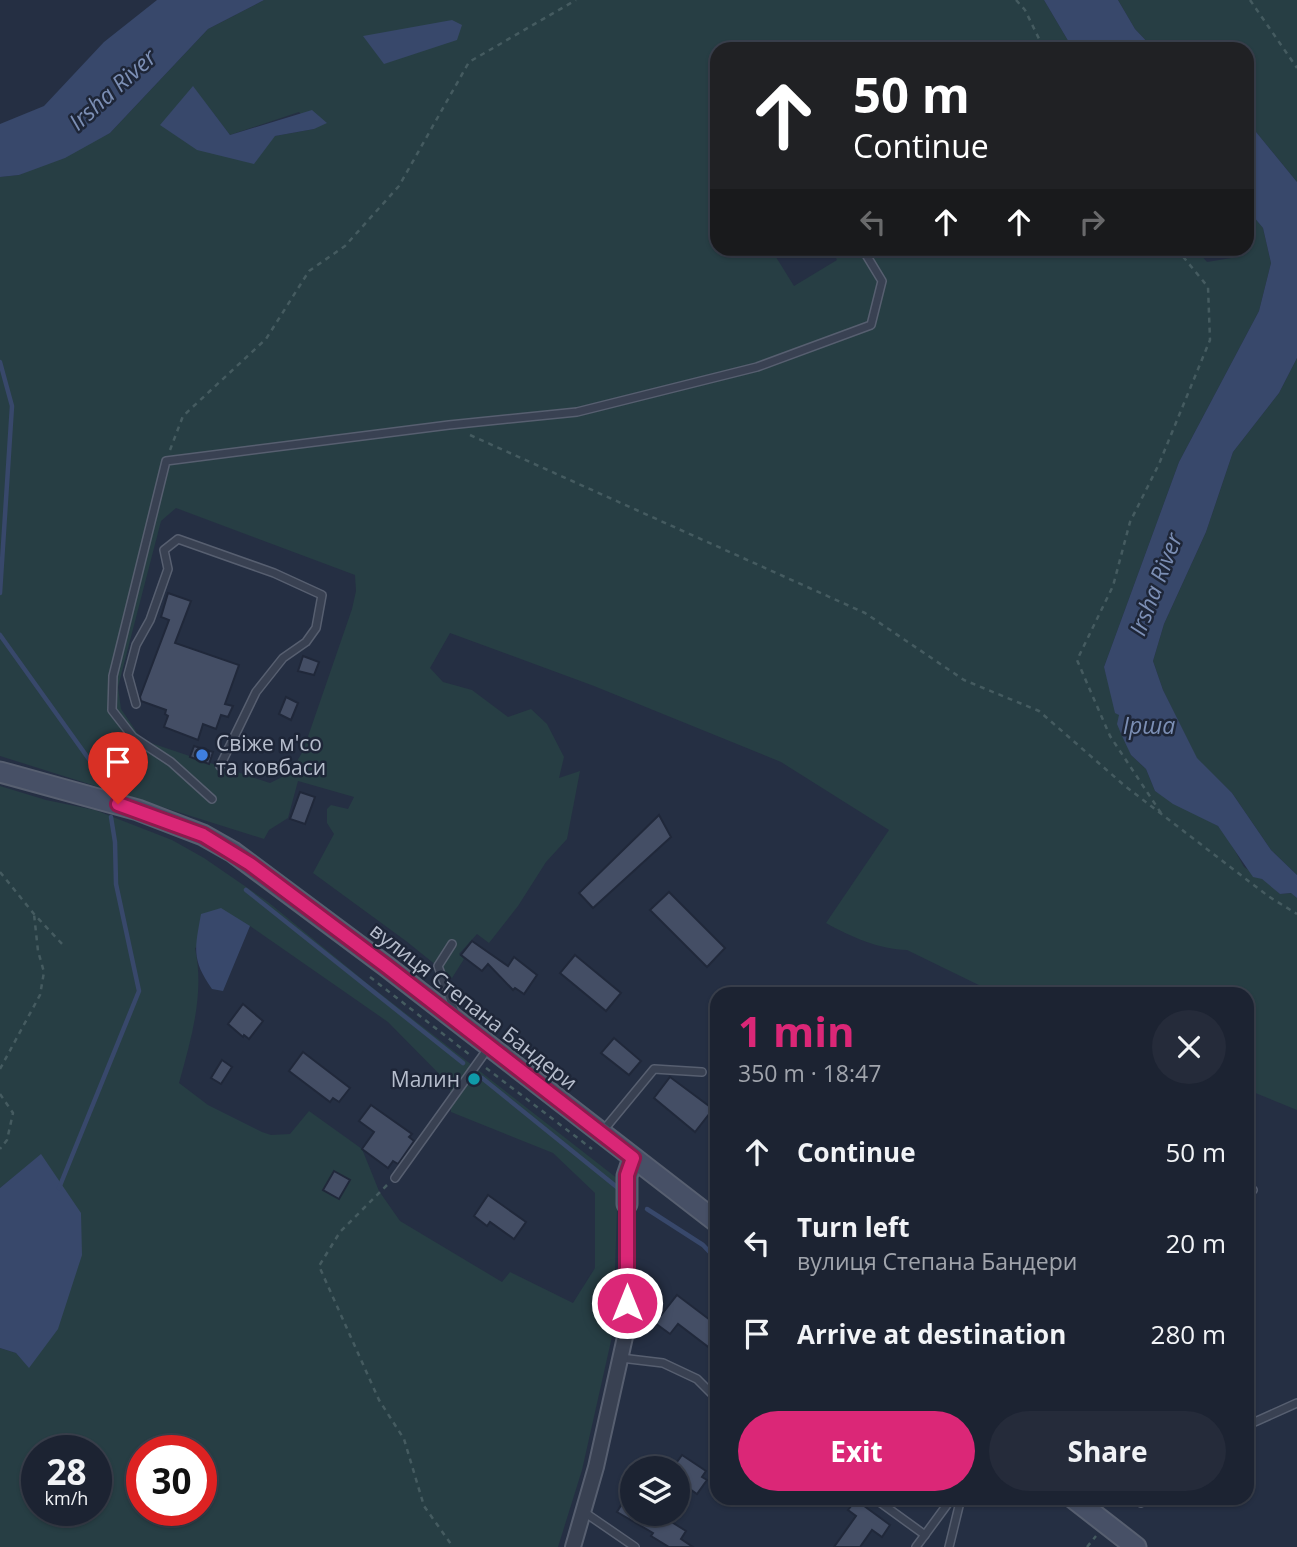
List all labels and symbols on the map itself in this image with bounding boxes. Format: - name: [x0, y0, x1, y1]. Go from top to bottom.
- water label: Irsha River: [61, 41, 163, 137]
- water label: Irsha River: [1121, 527, 1190, 640]
- water label: Ірша: [1123, 709, 1175, 741]
- place label: Свіже м'со та ковбаси: [216, 729, 326, 781]
- pin: [88, 732, 148, 804]
- marker: Свіже м'со та ковбаси: [194, 747, 210, 763]
- street label: вулиця Степана Бандери: [364, 916, 584, 1096]
- place label: Малин: [391, 1065, 460, 1093]
- marker: Малин: [466, 1071, 482, 1087]
- position arrow: [590, 1266, 664, 1340]
- speed limit sign: 30: [126, 1435, 217, 1526]

